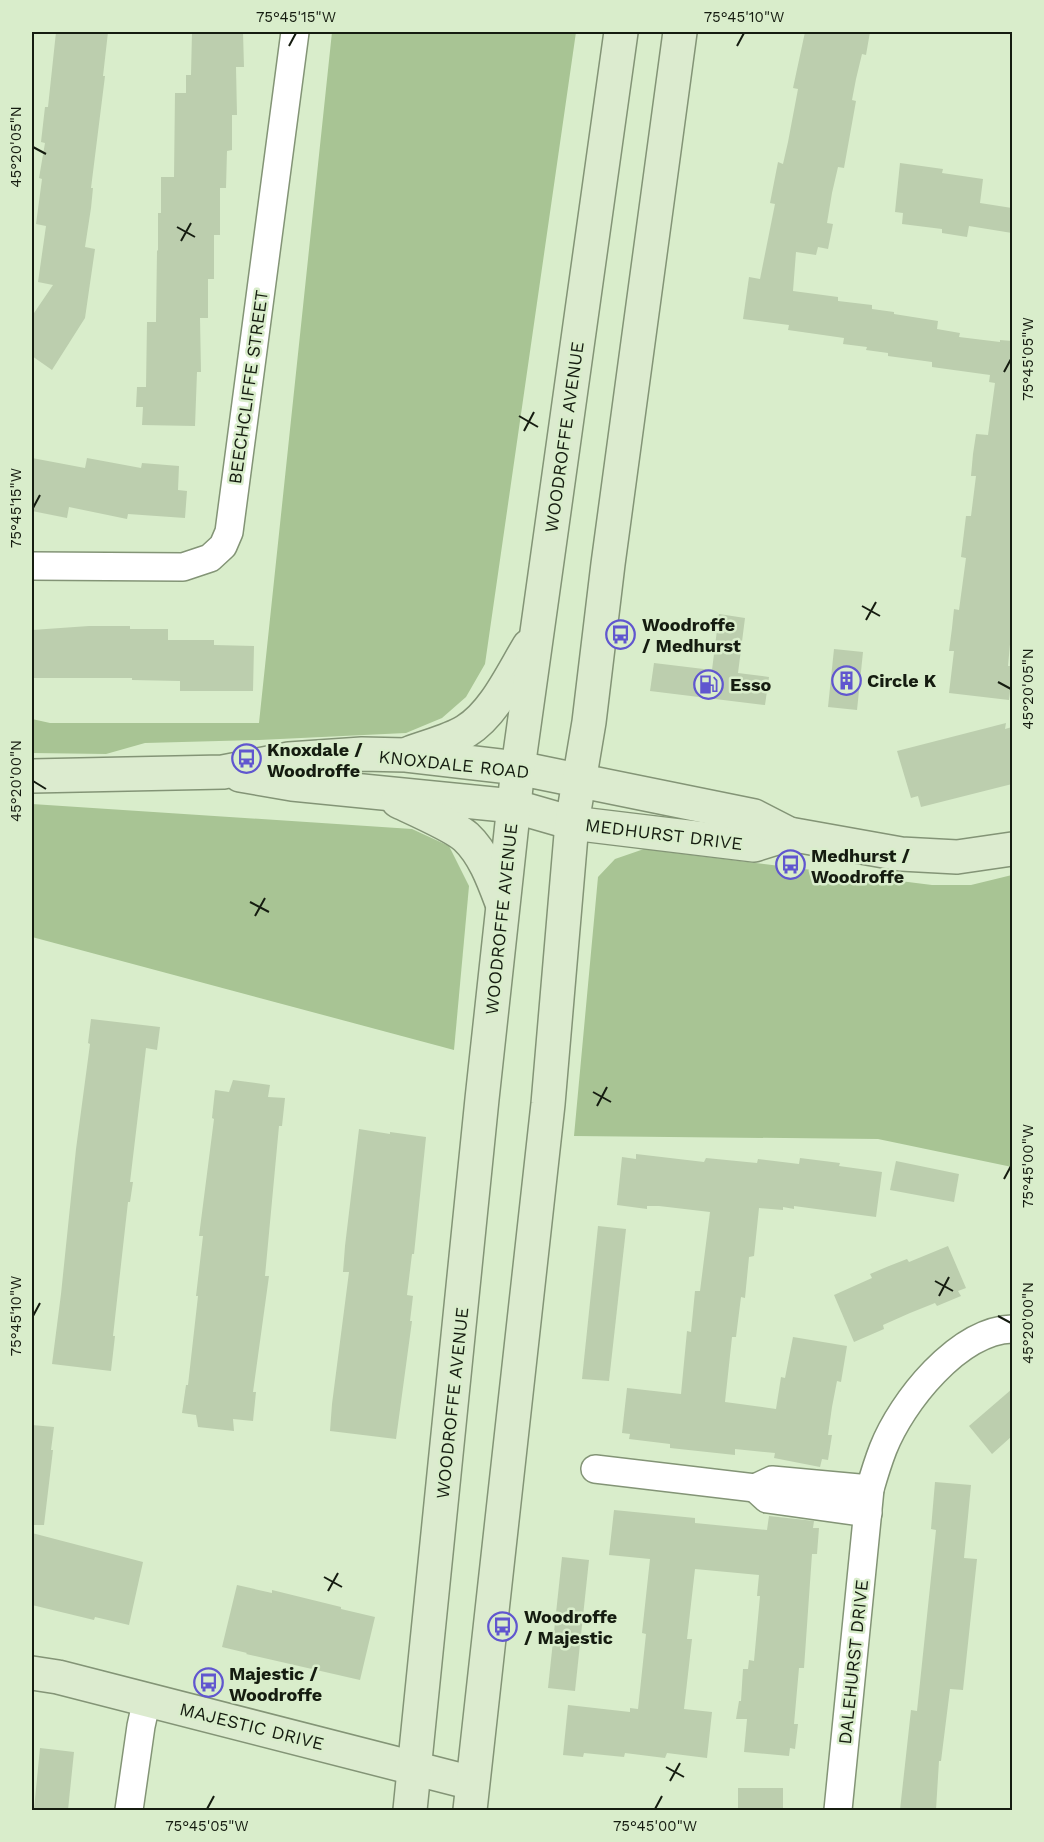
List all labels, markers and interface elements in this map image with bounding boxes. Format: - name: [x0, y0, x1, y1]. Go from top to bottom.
- text: 75°45'15"W: [256, 8, 336, 26]
- text: 75°45'10"W: [704, 8, 784, 26]
- text: 45°20'05"N: [7, 106, 25, 188]
- street label: BEECHCLIFFE STREET: [224, 289, 272, 485]
- text: 75°45'05"W: [1019, 317, 1037, 401]
- street label: WOODROFFE AVENUE: [540, 340, 588, 534]
- text: 75°45'15"W: [7, 468, 25, 548]
- place label: Woodroffe / Medhurst: [642, 614, 741, 656]
- bus stop icon: Woodroffe / Medhurst: [605, 618, 637, 650]
- text: 45°20'05"N: [1019, 648, 1037, 730]
- building icon: Circle K: [830, 664, 862, 696]
- fuel station icon: Esso: [693, 668, 725, 700]
- place label: Circle K: [867, 670, 937, 691]
- place label: Esso: [730, 674, 771, 695]
- place label: Knoxdale / Woodroffe: [267, 739, 363, 781]
- text: 45°20'00"N: [7, 740, 25, 822]
- bus stop icon: Knoxdale / Woodroffe: [230, 743, 262, 775]
- street label: KNOXDALE ROAD: [378, 746, 530, 782]
- street label: MEDHURST DRIVE: [584, 814, 744, 854]
- street label: WOODROFFE AVENUE: [480, 822, 522, 1016]
- place label: Medhurst / Woodroffe: [811, 845, 911, 887]
- bus stop icon: Medhurst / Woodroffe: [774, 849, 806, 881]
- text: 75°45'00"W: [1019, 1124, 1037, 1208]
- text: 75°45'10"W: [7, 1276, 25, 1356]
- text: 45°20'00"N: [1019, 1282, 1037, 1364]
- street label: WOODROFFE AVENUE: [431, 1306, 473, 1500]
- street label: DALEHURST DRIVE: [834, 1579, 872, 1745]
- place label: Woodroffe / Majestic: [524, 1606, 617, 1648]
- bus stop icon: Woodroffe / Majestic: [487, 1610, 519, 1642]
- place label: Majestic / Woodroffe: [229, 1663, 322, 1705]
- bus stop icon: Majestic / Woodroffe: [192, 1667, 224, 1699]
- street label: MAJESTIC DRIVE: [178, 1698, 326, 1754]
- text: 75°45'05"W: [165, 1817, 249, 1835]
- text: 75°45'00"W: [613, 1817, 697, 1835]

